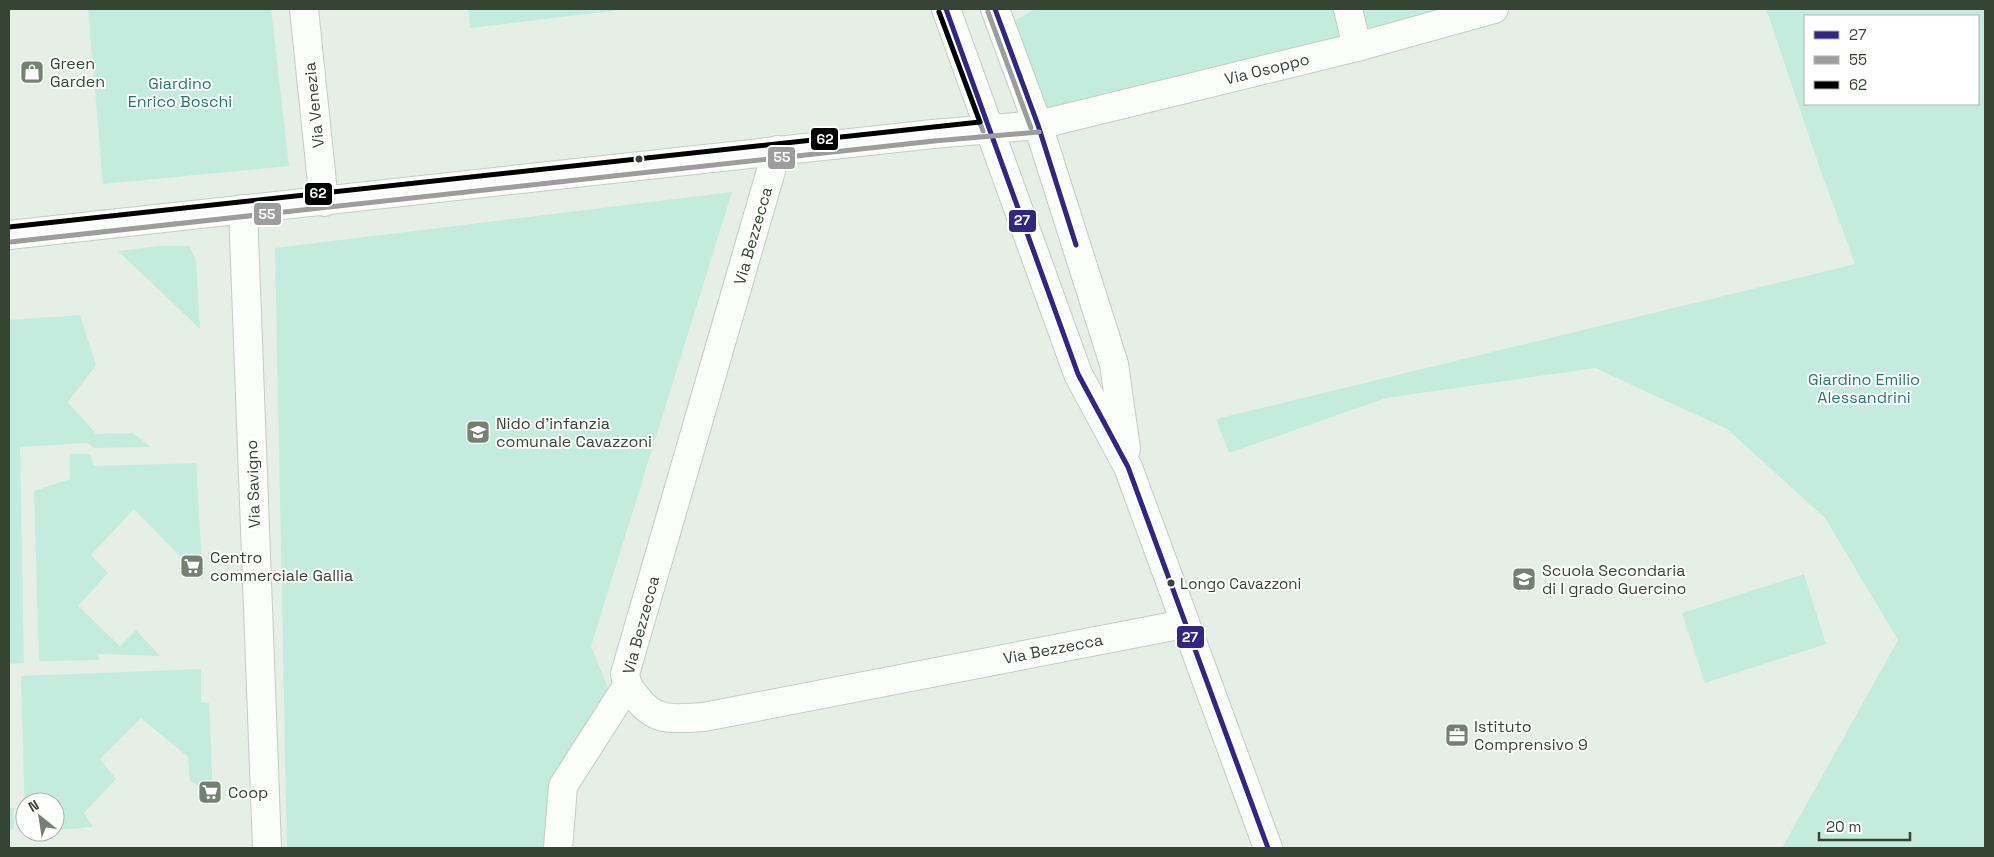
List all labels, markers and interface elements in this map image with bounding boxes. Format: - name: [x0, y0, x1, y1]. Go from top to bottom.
- legend: [1804, 15, 1979, 105]
- text: 27: [1849, 25, 1866, 44]
- street label: Via Osoppo: [1222, 48, 1312, 90]
- text: 55: [1849, 50, 1867, 69]
- place label: Green Garden: [50, 53, 105, 92]
- shop icon: Green Garden: [19, 59, 45, 85]
- street label: Via Venezia: [299, 61, 329, 149]
- park label: Giardino Enrico Boschi: [128, 73, 232, 112]
- text: 62: [1849, 75, 1867, 94]
- line badge: 62: [810, 127, 839, 151]
- text: 62: [817, 130, 833, 148]
- line badge: 55: [767, 146, 796, 170]
- text: 55: [774, 148, 790, 166]
- unlabelled marker: [634, 154, 644, 164]
- line badge: 62: [304, 182, 333, 206]
- text: 62: [310, 184, 326, 202]
- street label: Via Bezzecca: [729, 185, 777, 287]
- line badge: 55: [253, 202, 282, 226]
- text: 55: [259, 205, 275, 223]
- line badge: 27: [1008, 209, 1037, 233]
- text: 27: [1014, 211, 1030, 229]
- park label: Giardino Emilio Alessandrini: [1808, 369, 1920, 408]
- place label: Nido d'infanzia comunale Cavazzoni: [496, 413, 652, 452]
- school or university icon: Nido d'infanzia comunale Cavazzoni: [465, 419, 491, 445]
- street label: Via Savigno: [241, 440, 265, 528]
- place label: Centro commerciale Gallia: [210, 547, 353, 586]
- supermarket icon: Centro commerciale Gallia: [179, 553, 205, 579]
- place label: Scuola Secondaria di I grado Guercino: [1542, 560, 1686, 599]
- school or university icon: Scuola Secondaria di I grado Guercino: [1511, 566, 1537, 592]
- street label: Via Bezzecca: [618, 573, 664, 677]
- place label: Longo Cavazzoni: [1180, 574, 1301, 593]
- marker: Longo Cavazzoni: [1166, 578, 1176, 588]
- line badge: 27: [1176, 625, 1205, 649]
- text: 27: [1182, 628, 1198, 646]
- street label: Via Bezzecca: [1001, 629, 1105, 669]
- place label: Istituto Comprensivo 9: [1474, 716, 1588, 755]
- office icon: Istituto Comprensivo 9: [1444, 722, 1470, 748]
- supermarket icon: Coop: [197, 779, 223, 805]
- place label: Coop: [228, 782, 268, 803]
- north arrow: [15, 792, 65, 842]
- text: N: [25, 796, 42, 816]
- scale bar: [1819, 810, 1910, 842]
- text: 20 m: [1826, 817, 1861, 836]

